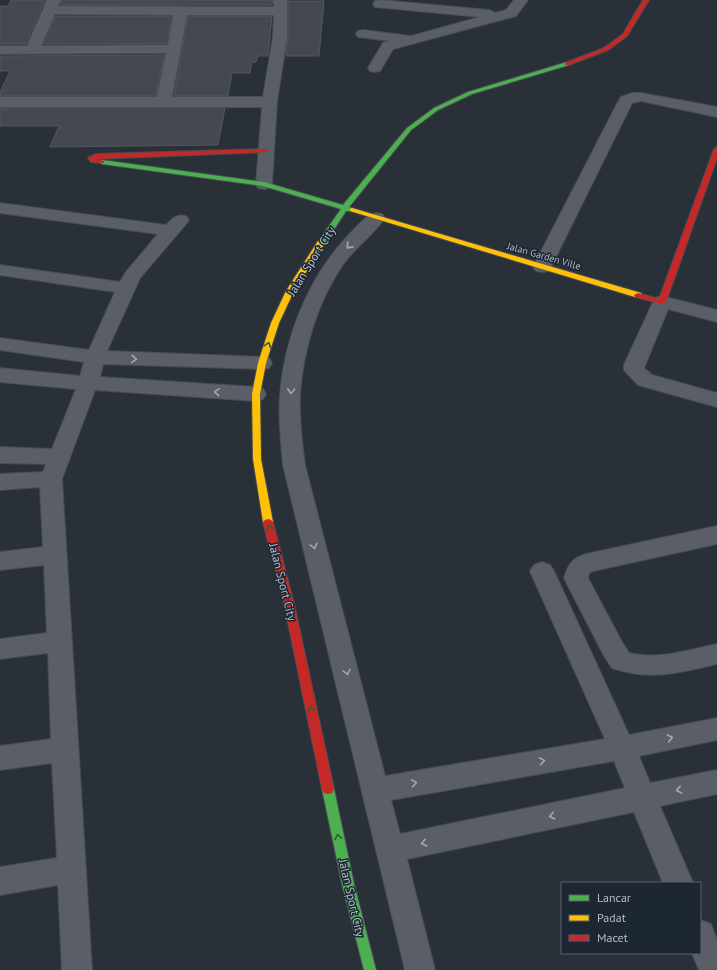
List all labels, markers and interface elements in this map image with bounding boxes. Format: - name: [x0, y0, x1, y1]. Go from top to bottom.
- street label: Jalan Sport City: [283, 223, 339, 299]
- street label: Jalan Garden Ville: [505, 239, 582, 273]
- one-way arrow: [347, 242, 354, 249]
- one-way arrow: [263, 342, 271, 349]
- one-way arrow: [131, 354, 137, 363]
- one-way arrow: [214, 387, 221, 396]
- one-way arrow: [286, 388, 295, 394]
- one-way arrow: [266, 525, 274, 531]
- street label: Jalan Sport City: [266, 541, 300, 623]
- one-way arrow: [310, 543, 318, 549]
- one-way arrow: [342, 669, 350, 675]
- one-way arrow: [308, 706, 316, 713]
- one-way arrow: [667, 735, 674, 743]
- one-way arrow: [539, 757, 546, 766]
- one-way arrow: [411, 779, 417, 788]
- one-way arrow: [676, 785, 682, 793]
- one-way arrow: [548, 812, 555, 820]
- one-way arrow: [335, 834, 343, 840]
- one-way arrow: [421, 838, 427, 846]
- street label: Jalan Sport City: [336, 857, 368, 939]
- legend: [561, 882, 701, 954]
- text: Lancar: [597, 890, 631, 905]
- text: Padat: [597, 910, 626, 925]
- text: Macet: [597, 930, 628, 945]

